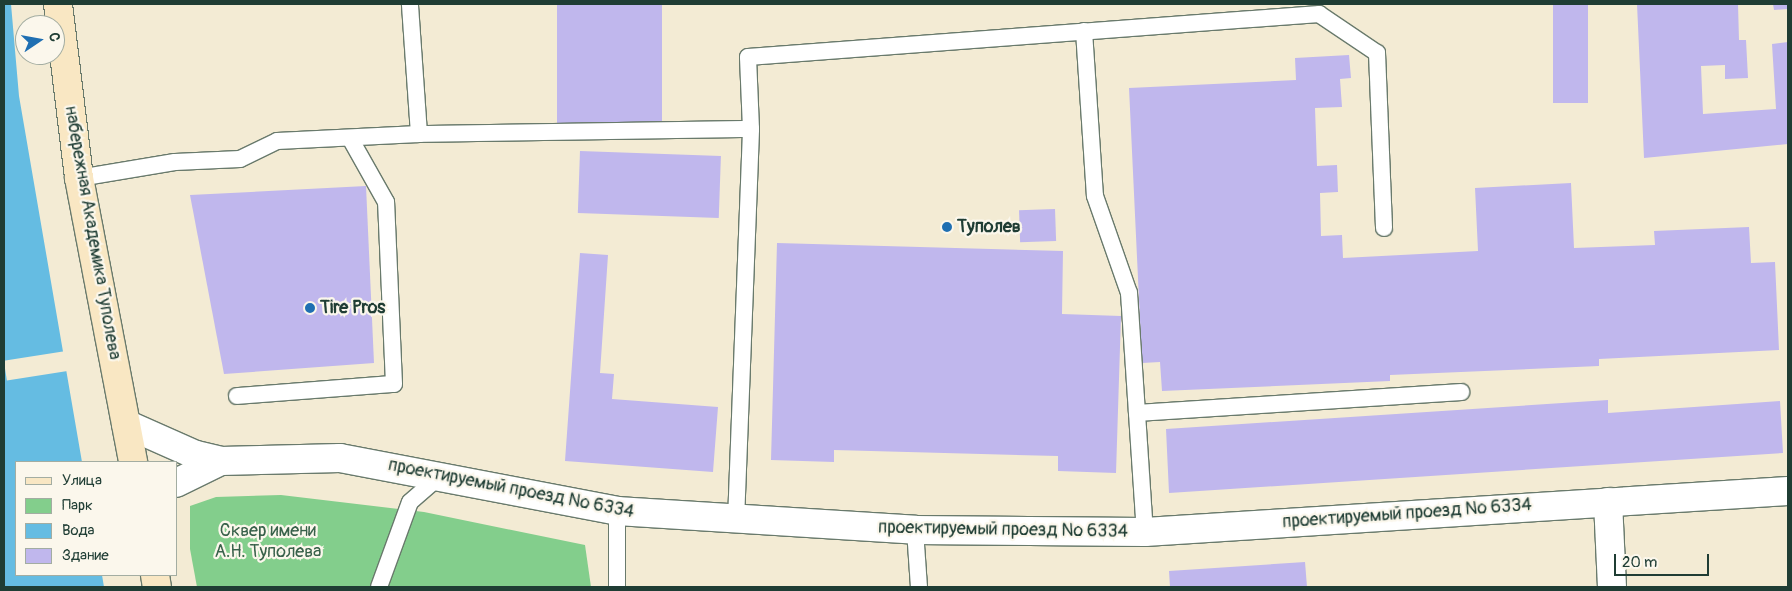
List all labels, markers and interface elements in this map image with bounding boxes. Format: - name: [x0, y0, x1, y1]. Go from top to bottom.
- north arrow: [15, 15, 65, 65]
- text: С: [45, 31, 63, 43]
- street label: набережная Академика Туполева: [59, 105, 125, 361]
- place label: Туполев: [957, 216, 1021, 238]
- marker: Туполев: [941, 221, 953, 233]
- place label: Tire Pros: [320, 297, 385, 319]
- marker: Tire Pros: [304, 302, 316, 314]
- street label: проектируемый проезд № 6334: [386, 455, 636, 523]
- legend: [15, 461, 178, 576]
- text: Улица: [62, 471, 102, 490]
- street label: проектируемый проезд № 6334: [1282, 495, 1532, 533]
- text: Парк: [62, 496, 93, 515]
- street label: проектируемый проезд № 6334: [878, 517, 1128, 543]
- text: Вода: [62, 521, 95, 540]
- park label: Сквер имени А.Н. Туполева: [215, 521, 321, 564]
- scale bar: [1617, 544, 1712, 576]
- text: Здание: [62, 546, 109, 565]
- text: 20 m: [1622, 553, 1657, 572]

